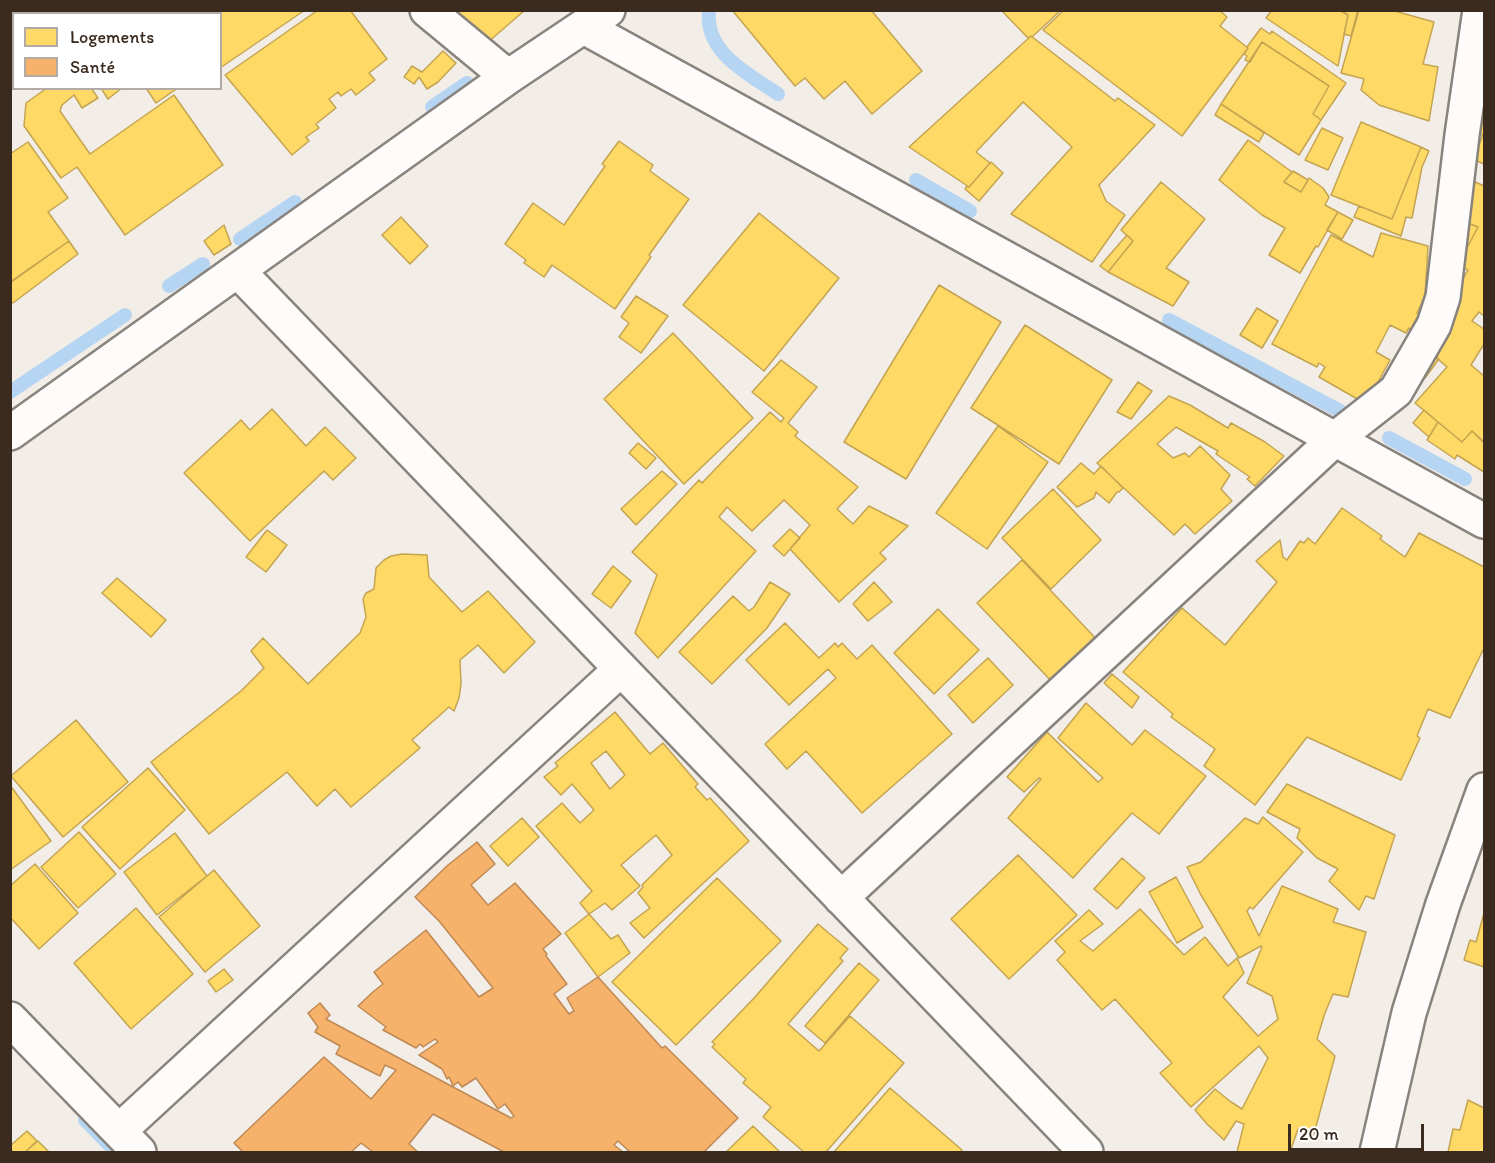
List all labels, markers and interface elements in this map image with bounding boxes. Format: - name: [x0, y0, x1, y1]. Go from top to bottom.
- legend: [12, 12, 222, 90]
- text: Logements: [70, 26, 154, 48]
- text: Santé: [70, 56, 115, 78]
- scale bar: [1291, 1112, 1428, 1150]
- text: 20 m: [1299, 1123, 1339, 1145]

